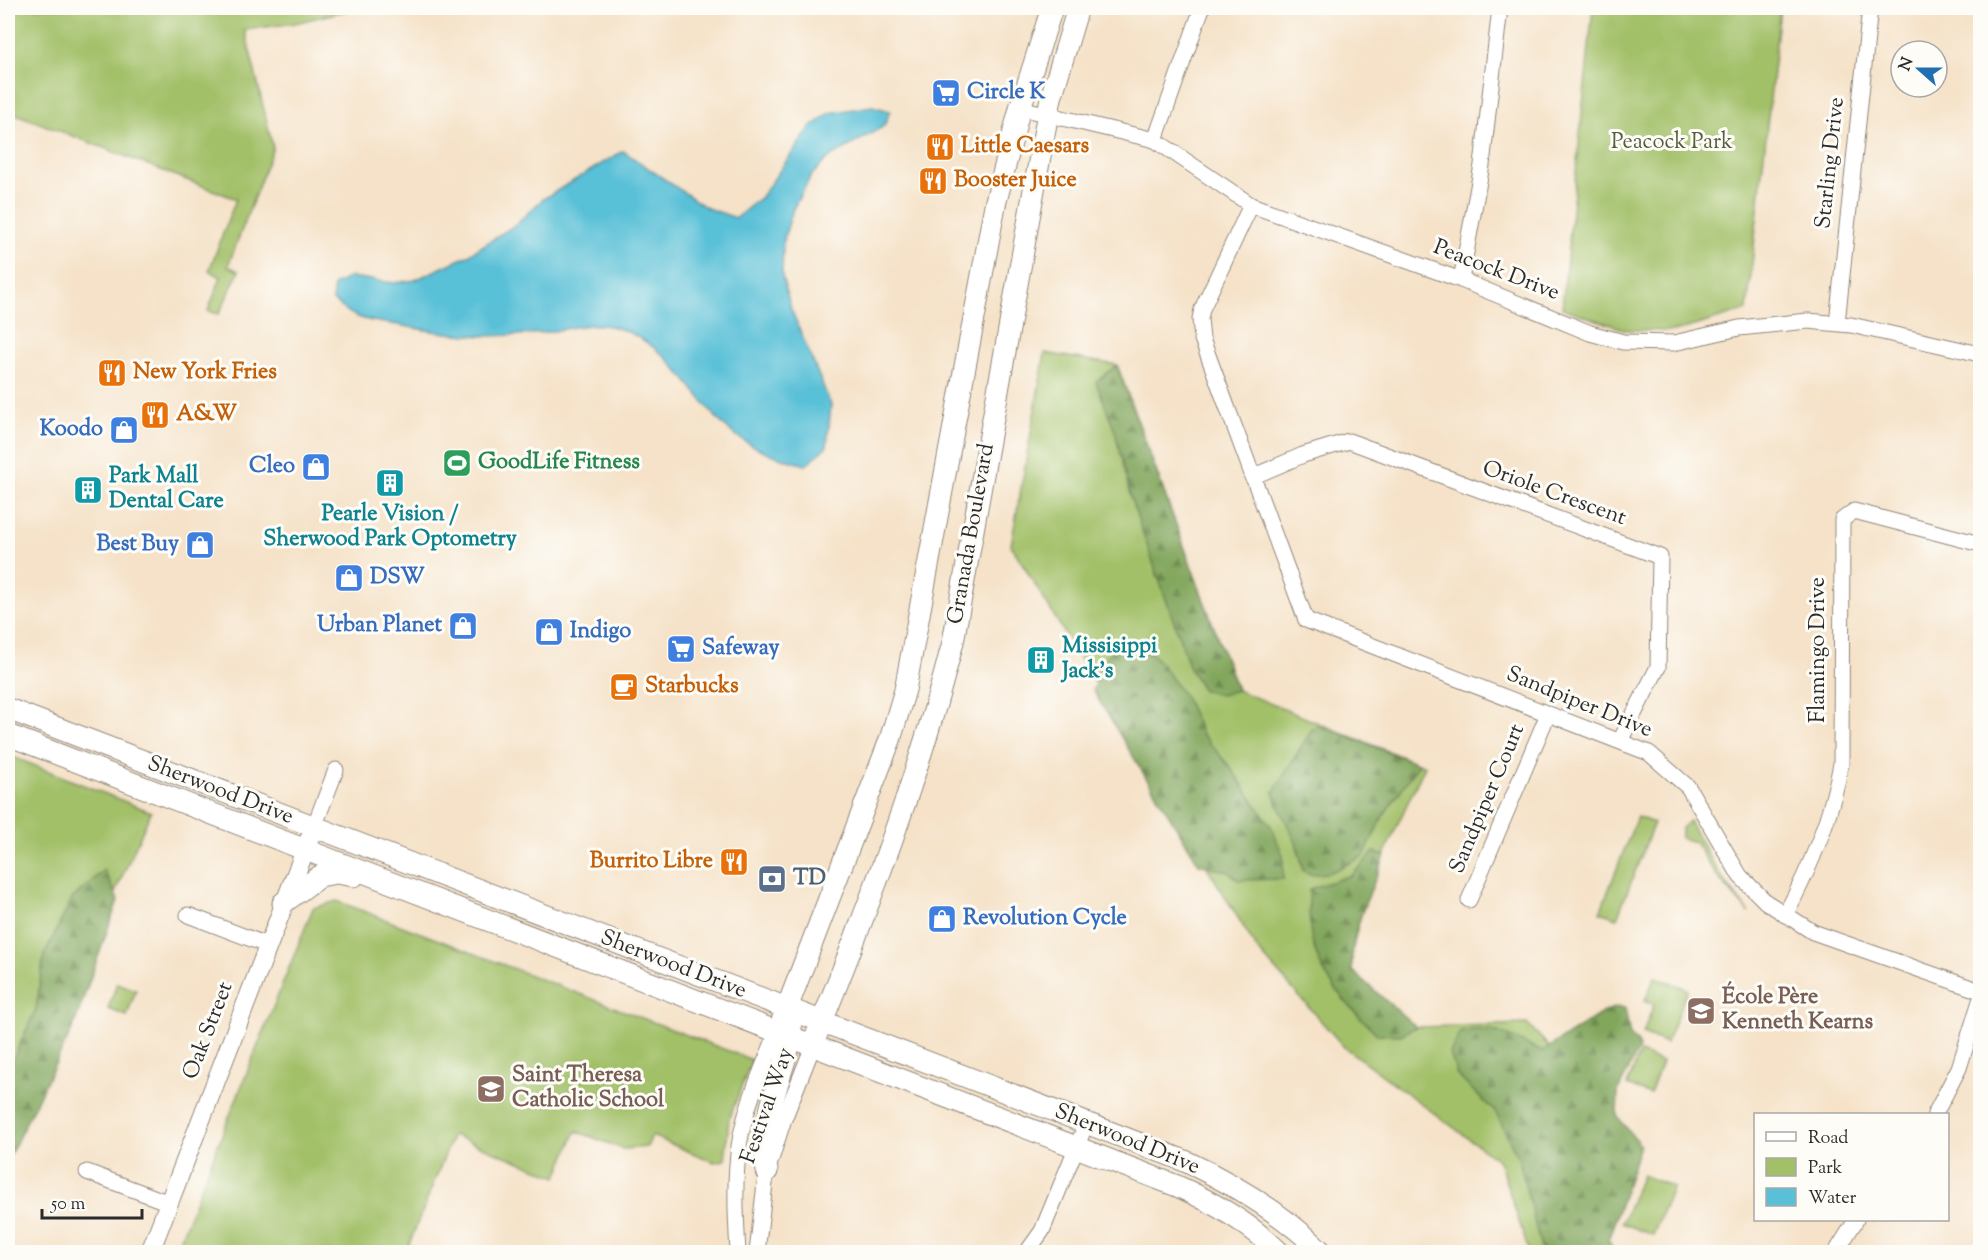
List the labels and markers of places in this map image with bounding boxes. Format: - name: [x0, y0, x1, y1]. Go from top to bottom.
- supermarket icon: Circle K: [930, 77, 962, 109]
- place label: Circle K: [967, 77, 1046, 109]
- restaurant icon: Little Caesars: [924, 131, 956, 163]
- place label: Little Caesars: [961, 131, 1090, 163]
- restaurant icon: Booster Juice: [917, 165, 949, 197]
- place label: Booster Juice: [954, 165, 1077, 197]
- restaurant icon: New York Fries: [96, 357, 128, 389]
- place label: New York Fries: [133, 357, 277, 389]
- restaurant icon: A&W: [139, 399, 171, 431]
- place label: A&W: [176, 399, 237, 431]
- place label: Koodo: [40, 414, 103, 446]
- shop icon: Koodo: [108, 414, 140, 446]
- sports icon: GoodLife Fitness: [441, 447, 473, 479]
- place label: GoodLife Fitness: [478, 447, 640, 479]
- place label: Cleo: [249, 451, 295, 483]
- shop icon: Cleo: [300, 451, 332, 483]
- place label: Park Mall Dental Care: [109, 461, 224, 518]
- building icon: Pearle Vision / Sherwood Park Optometry: [374, 467, 406, 499]
- building icon: Park Mall Dental Care: [72, 474, 104, 506]
- place label: Pearle Vision / Sherwood Park Optometry: [263, 499, 517, 556]
- place label: Best Buy: [97, 529, 179, 561]
- shop icon: Best Buy: [184, 529, 216, 561]
- shop icon: DSW: [333, 562, 365, 594]
- place label: DSW: [370, 562, 425, 594]
- place label: Urban Planet: [317, 610, 442, 642]
- shop icon: Urban Planet: [447, 610, 479, 642]
- shop icon: Indigo: [533, 616, 565, 648]
- place label: Indigo: [570, 616, 631, 648]
- place label: Missisippi Jack's: [1060, 631, 1158, 688]
- supermarket icon: Safeway: [665, 633, 697, 665]
- place label: Safeway: [702, 633, 780, 665]
- building icon: Missisippi Jack's: [1025, 644, 1057, 676]
- cafe icon: Starbucks: [608, 671, 640, 703]
- place label: Starbucks: [645, 671, 739, 703]
- place label: Burrito Libre: [590, 846, 713, 878]
- restaurant icon: Burrito Libre: [718, 846, 750, 878]
- bank icon: TD: [756, 863, 788, 895]
- place label: TD: [793, 863, 826, 895]
- shop icon: Revolution Cycle: [926, 903, 958, 935]
- place label: Revolution Cycle: [963, 903, 1127, 935]
- place label: École Père Kenneth Kearns: [1722, 981, 1874, 1039]
- school or university icon: École Père Kenneth Kearns: [1685, 995, 1717, 1027]
- place label: Saint Theresa Catholic School: [512, 1060, 665, 1117]
- school or university icon: Saint Theresa Catholic School: [475, 1073, 507, 1105]

